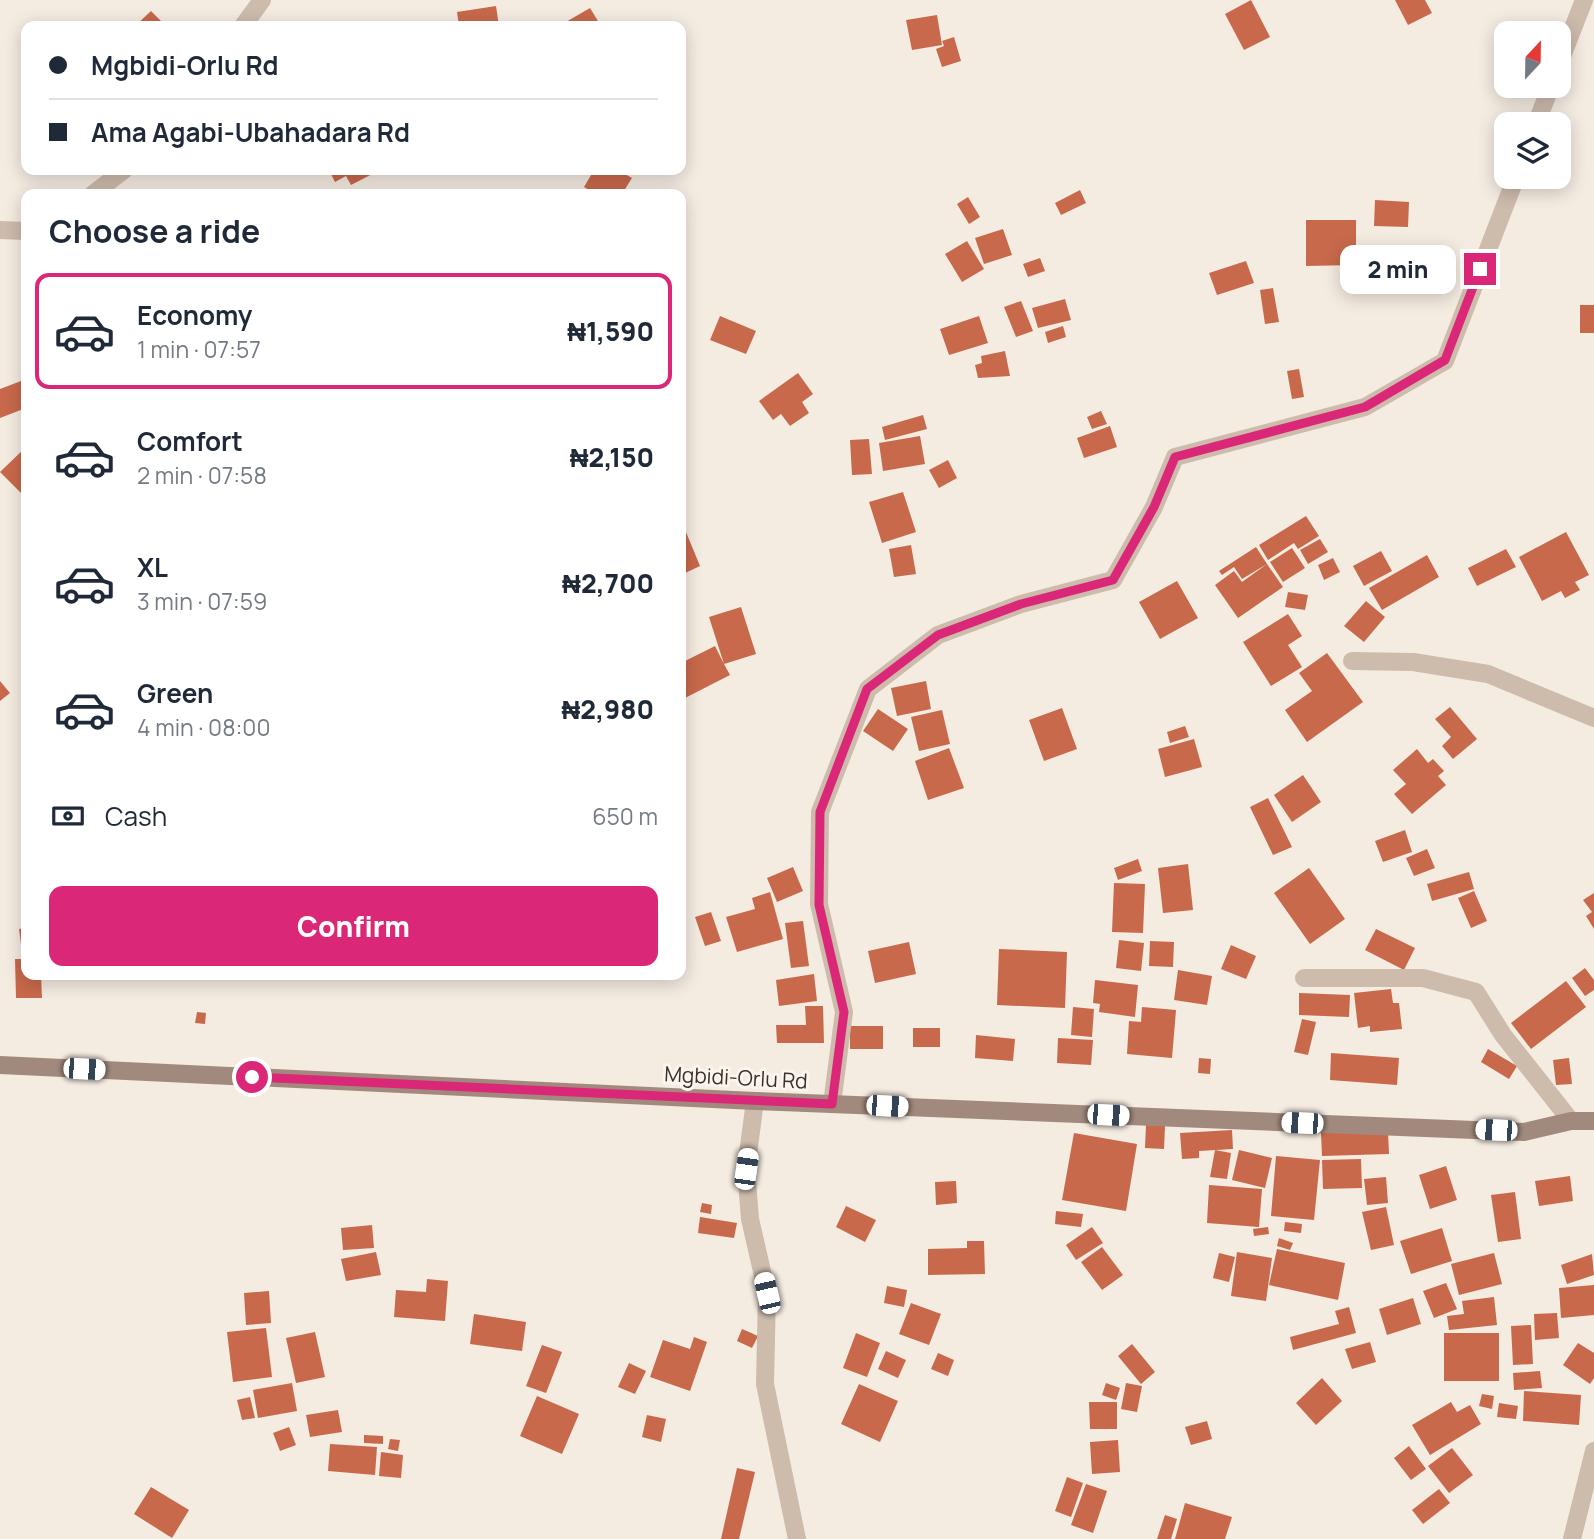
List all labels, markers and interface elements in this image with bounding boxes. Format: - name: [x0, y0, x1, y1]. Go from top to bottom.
- north arrow: [1494, 21, 1572, 98]
- map controls: [1494, 21, 1571, 189]
- text: Mgbidi-Orlu Rd: [91, 47, 279, 83]
- button: layers: [1494, 112, 1571, 189]
- text: Ama Agabi-Ubahadara Rd: [91, 114, 410, 150]
- text: Choose a ride: [49, 209, 260, 253]
- callout: 2 min: [1340, 244, 1456, 294]
- text: 2 min: [1368, 253, 1429, 285]
- route end: [1464, 253, 1496, 285]
- text: Economy: [137, 297, 252, 333]
- icon: car: [53, 300, 116, 363]
- text: ₦1,590: [567, 313, 654, 349]
- text: 1 min · 07:57: [137, 333, 261, 365]
- text: Comfort: [137, 423, 243, 459]
- icon: car: [53, 426, 116, 489]
- text: ₦2,150: [570, 439, 654, 475]
- text: 2 min · 07:58: [137, 459, 267, 491]
- text: XL: [137, 549, 168, 585]
- icon: car: [53, 552, 116, 615]
- text: ₦2,700: [562, 565, 654, 601]
- text: 3 min · 07:59: [137, 585, 267, 617]
- text: Green: [137, 675, 213, 711]
- icon: car: [53, 678, 116, 741]
- text: ₦2,980: [561, 691, 654, 727]
- text: 4 min · 08:00: [137, 711, 270, 743]
- icon: cash: [49, 797, 87, 835]
- text: Cash: [105, 798, 167, 834]
- text: 650 m: [592, 800, 658, 832]
- button: Confirm: [49, 886, 658, 966]
- car: [63, 1057, 106, 1081]
- street label: Mgbidi-Orlu Rd: [664, 1059, 808, 1095]
- route start: [236, 1061, 268, 1093]
- car: [866, 1094, 909, 1118]
- car: [1087, 1103, 1130, 1127]
- car: [1281, 1112, 1324, 1134]
- car: [1475, 1119, 1518, 1141]
- car: [733, 1147, 760, 1191]
- car: [753, 1270, 782, 1316]

